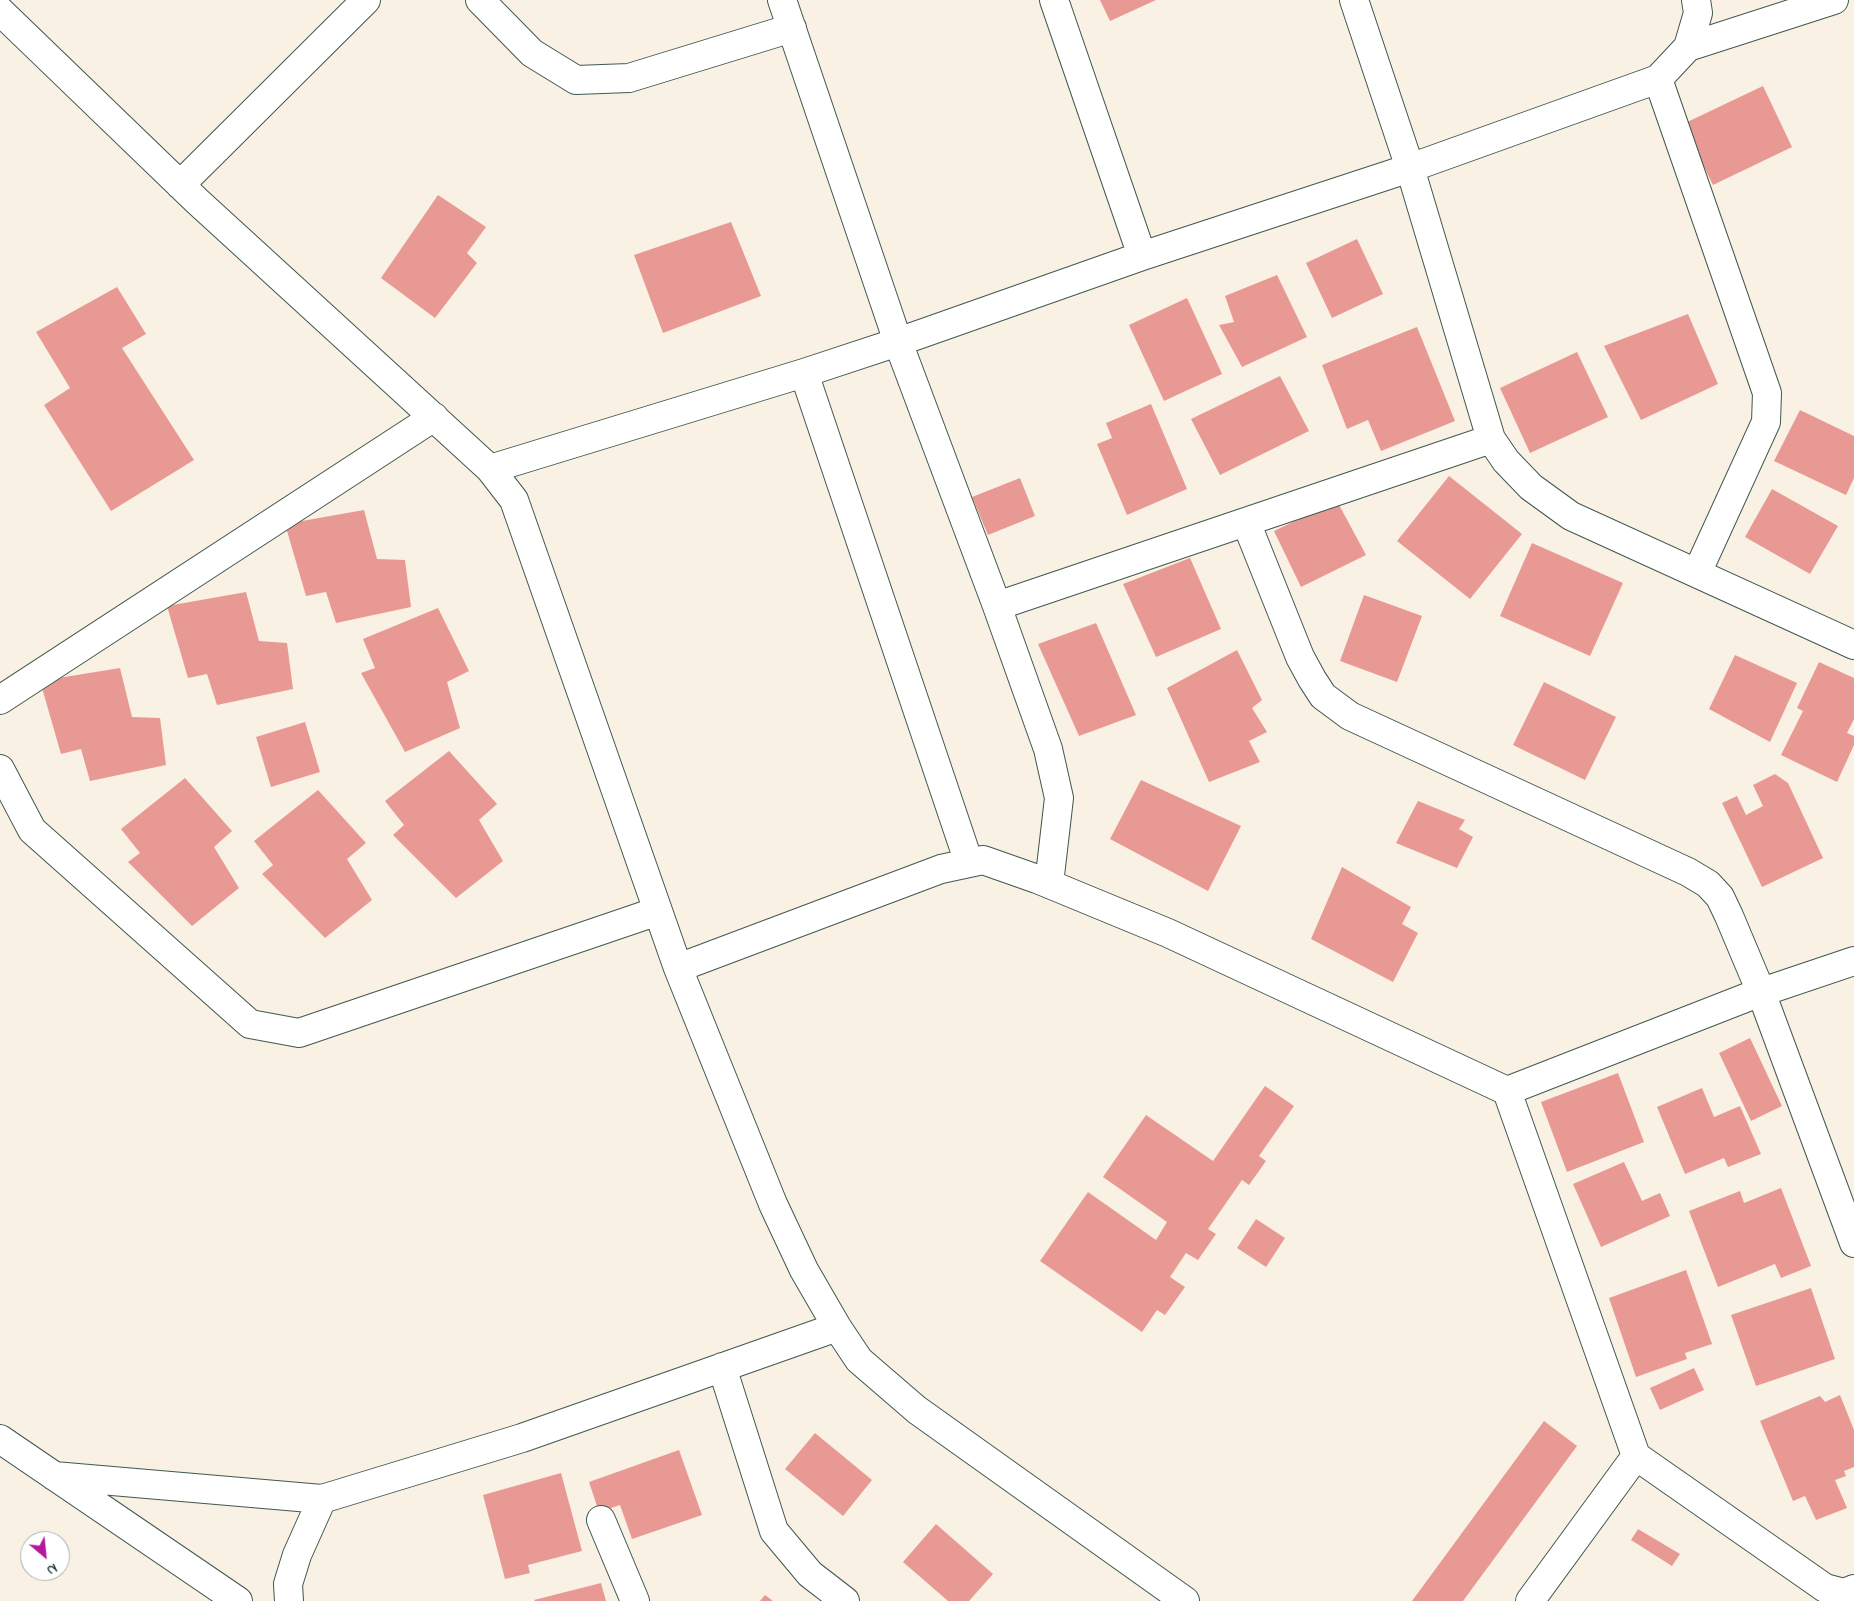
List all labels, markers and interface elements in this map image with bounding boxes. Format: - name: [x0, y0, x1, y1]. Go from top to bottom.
- north arrow: [20, 1531, 70, 1581]
- text: N: [43, 1557, 61, 1580]

